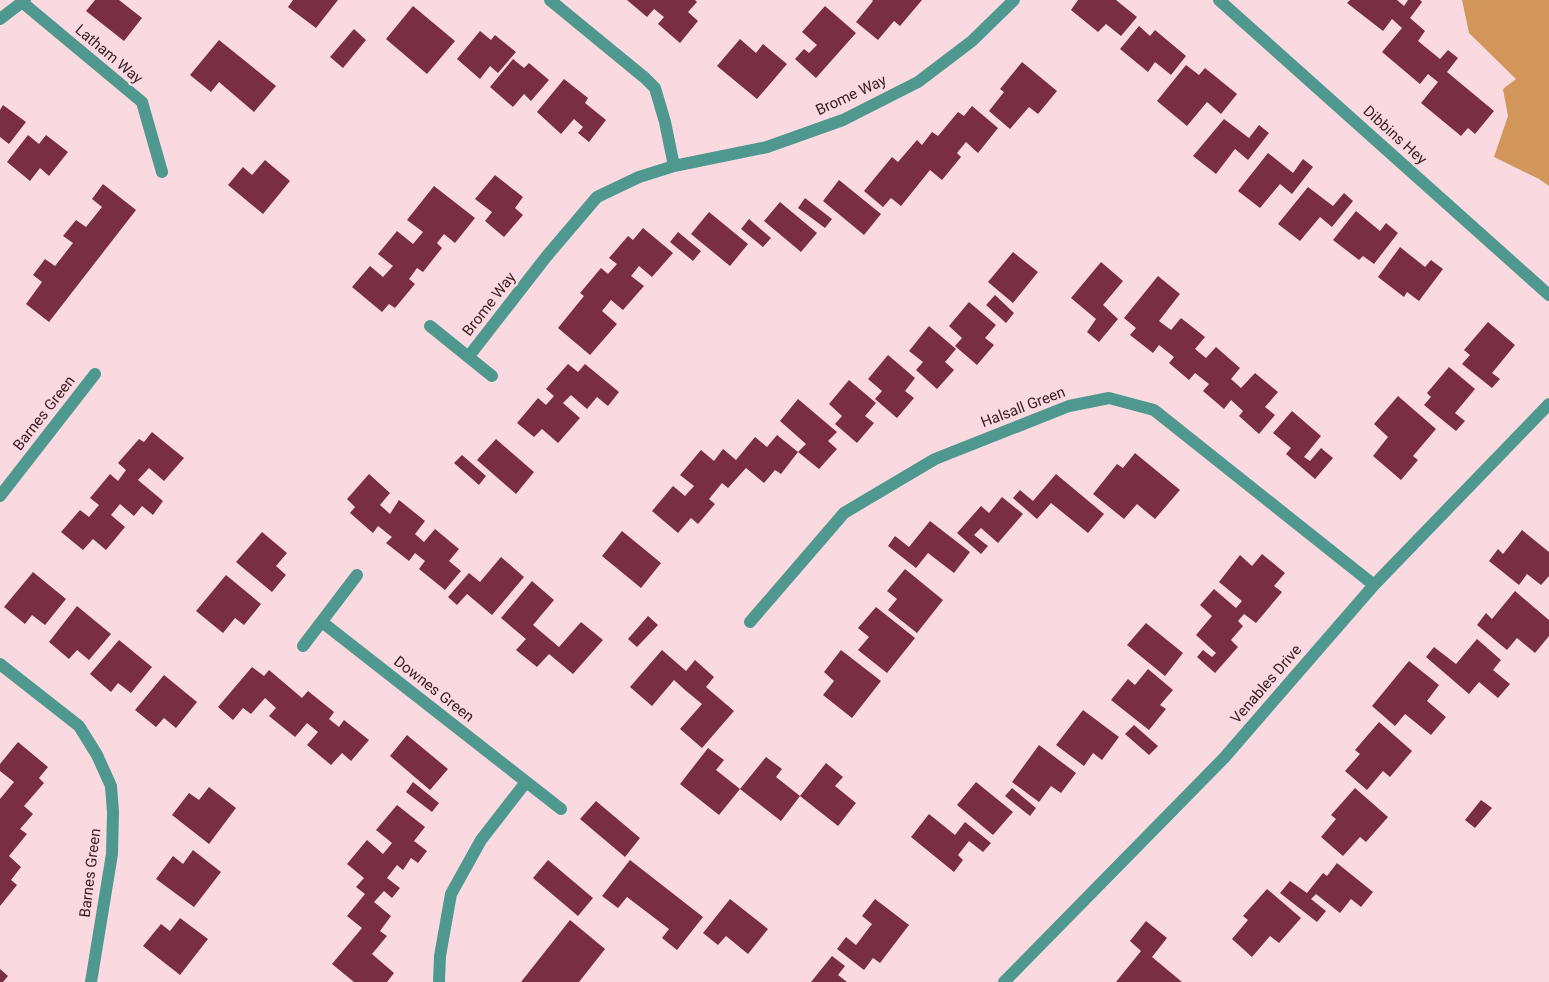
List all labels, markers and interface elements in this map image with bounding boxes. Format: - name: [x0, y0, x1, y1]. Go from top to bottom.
- street label: Latham Way: [72, 21, 146, 87]
- street label: Brome Way: [813, 71, 889, 119]
- street label: Dibbins Hey: [1359, 102, 1431, 168]
- street label: Brome Way: [459, 269, 519, 339]
- street label: Barnes Green: [9, 372, 79, 454]
- street label: Halsall Green: [978, 383, 1068, 431]
- street label: Venables Drive: [1227, 641, 1305, 727]
- street label: Downes Green: [390, 652, 478, 726]
- street label: Barnes Green: [76, 827, 104, 919]

